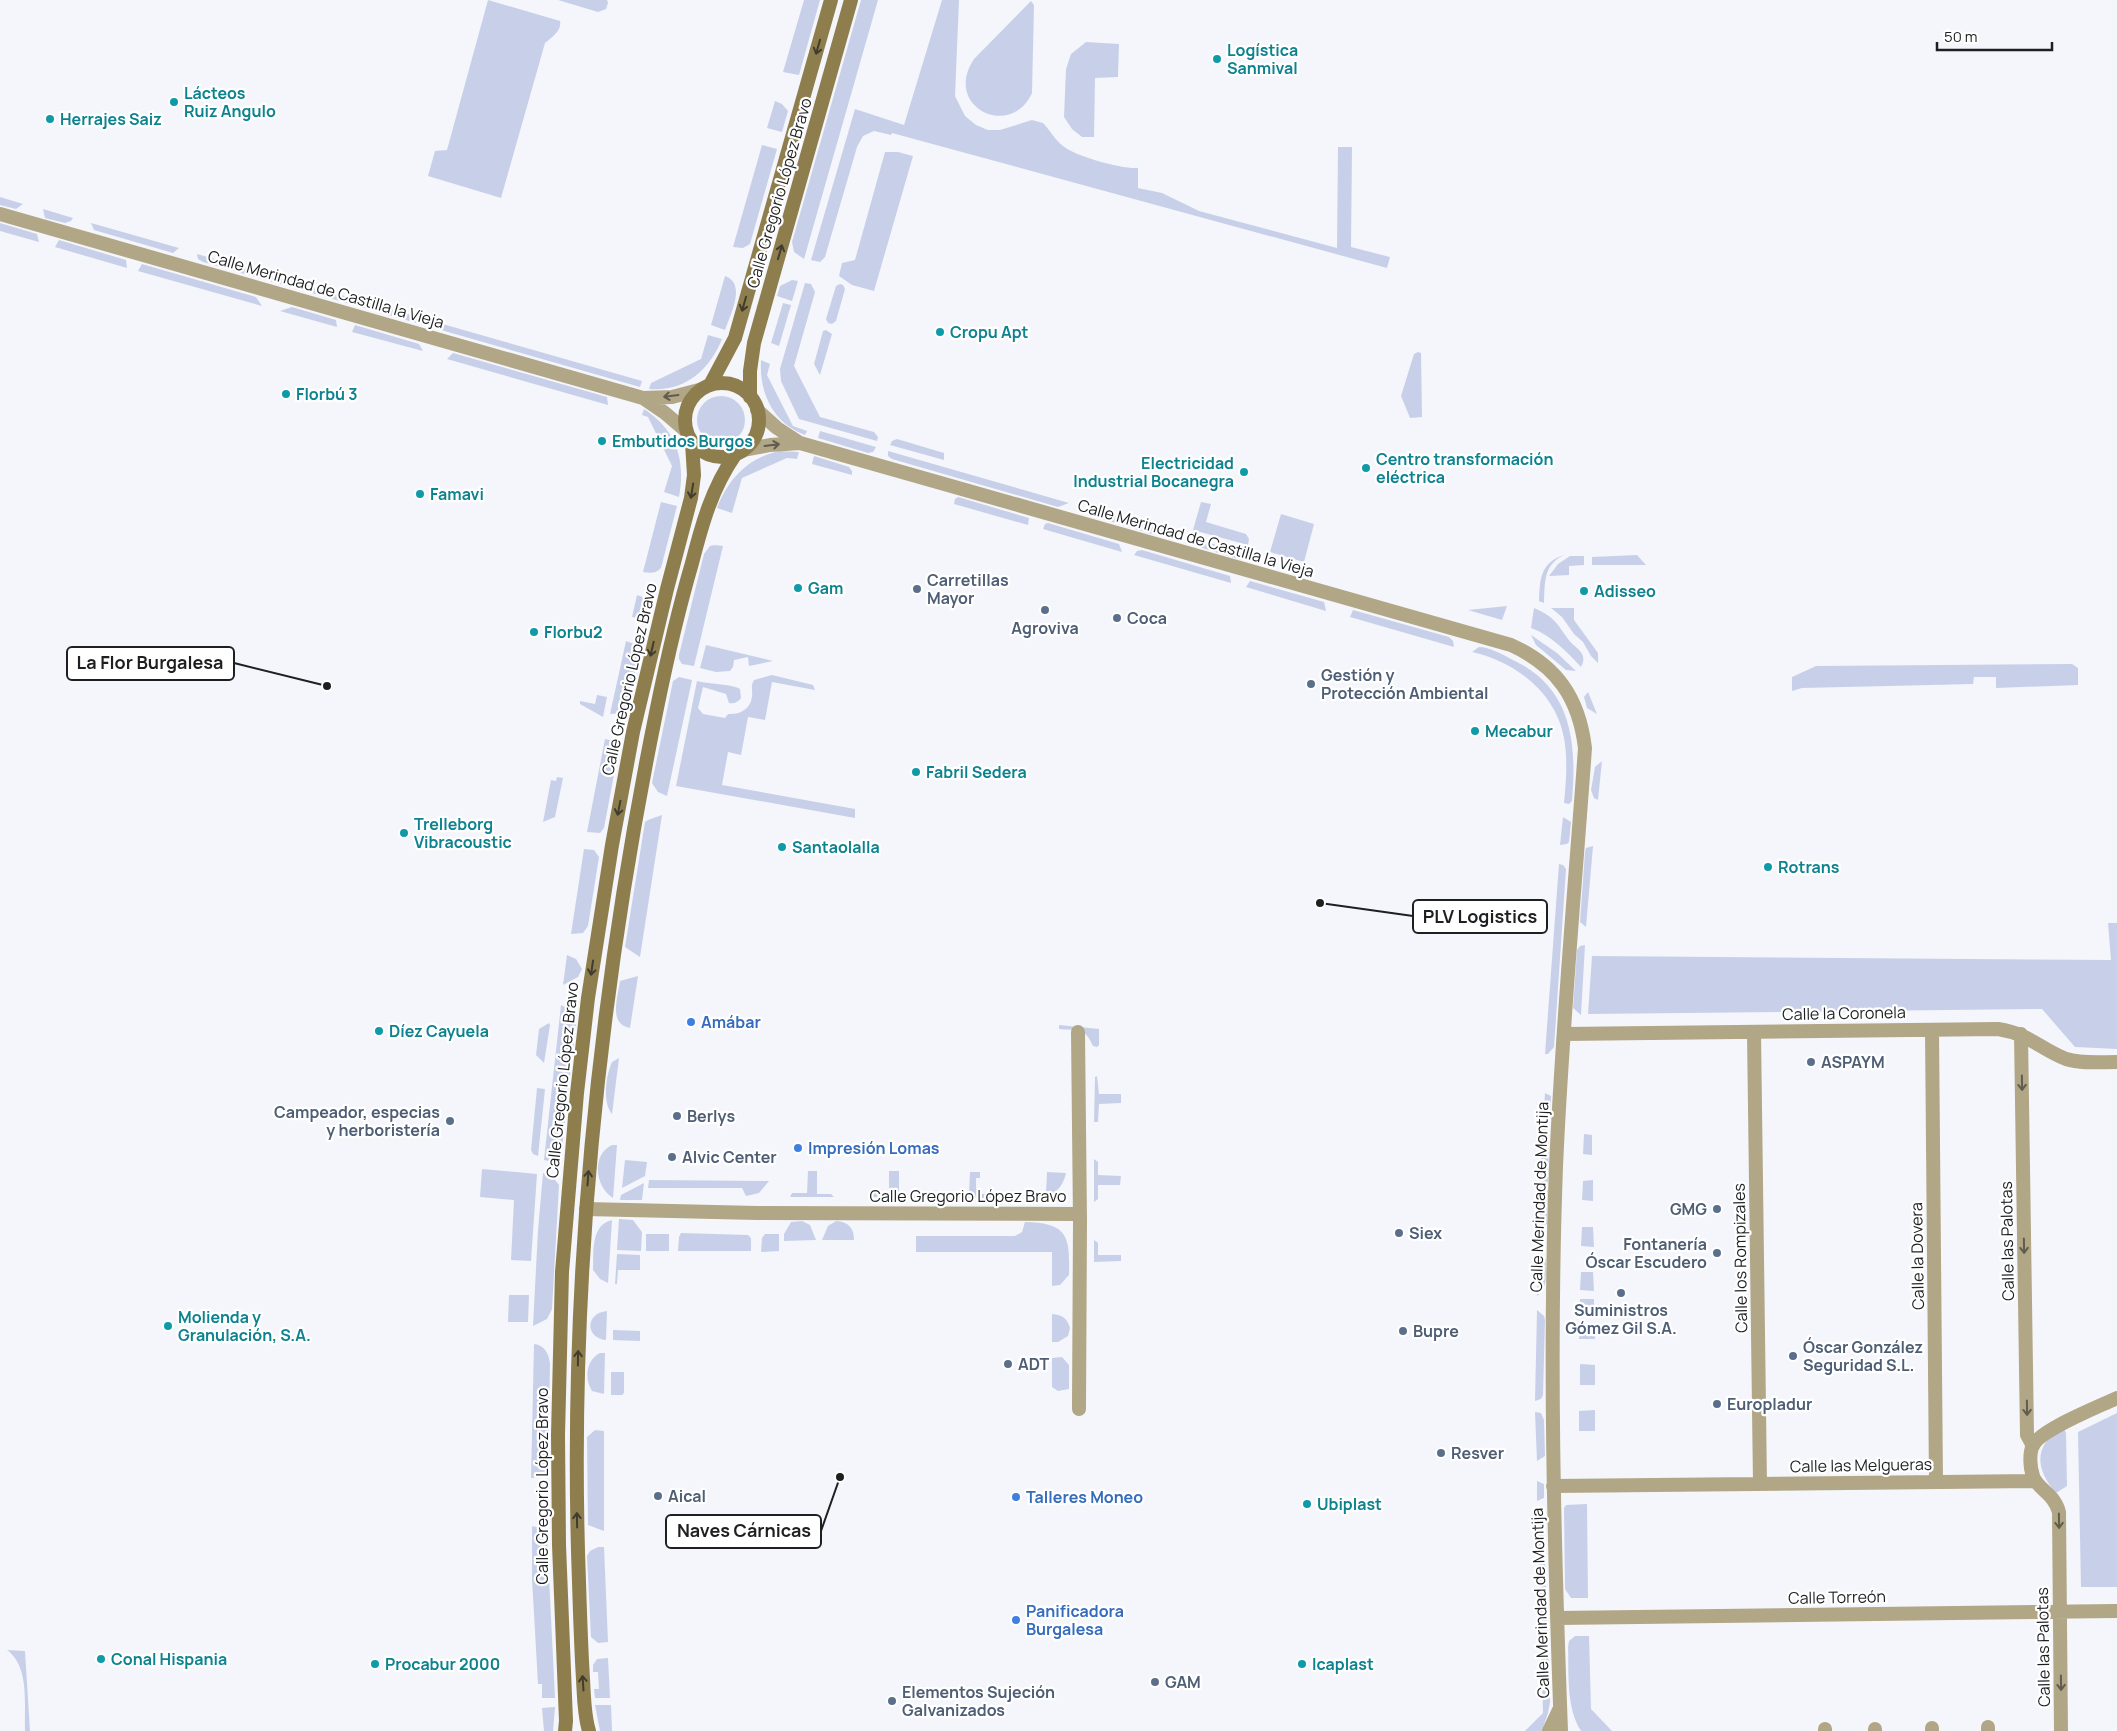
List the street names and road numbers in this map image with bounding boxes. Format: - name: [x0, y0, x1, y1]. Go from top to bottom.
- street label: Calle Gregorio López Bravo: [741, 95, 817, 291]
- street label: Calle Merindad de Castilla la Vieja: [205, 245, 447, 333]
- street label: Calle Merindad de Castilla la Vieja: [1075, 494, 1317, 582]
- street label: Calle Gregorio López Bravo: [596, 581, 662, 777]
- street label: Calle Gregorio López Bravo: [541, 981, 583, 1179]
- street label: Calle la Coronela: [1782, 1001, 1906, 1025]
- street label: Calle Merindad de Montija: [1525, 1101, 1553, 1293]
- street label: Calle las Palotas: [1995, 1181, 2019, 1301]
- street label: Calle los Rompizales: [1728, 1183, 1752, 1333]
- street label: Calle Gregorio López Bravo: [870, 1185, 1066, 1207]
- street label: Calle la Dovera: [1905, 1202, 1929, 1310]
- street label: Calle Gregorio López Bravo: [531, 1388, 553, 1584]
- street label: Calle las Melgueras: [1790, 1453, 1932, 1477]
- street label: Calle Merindad de Montija: [1526, 1507, 1554, 1699]
- street label: Calle Torreón: [1788, 1585, 1886, 1609]
- street label: Calle las Palotas: [2031, 1587, 2055, 1707]

